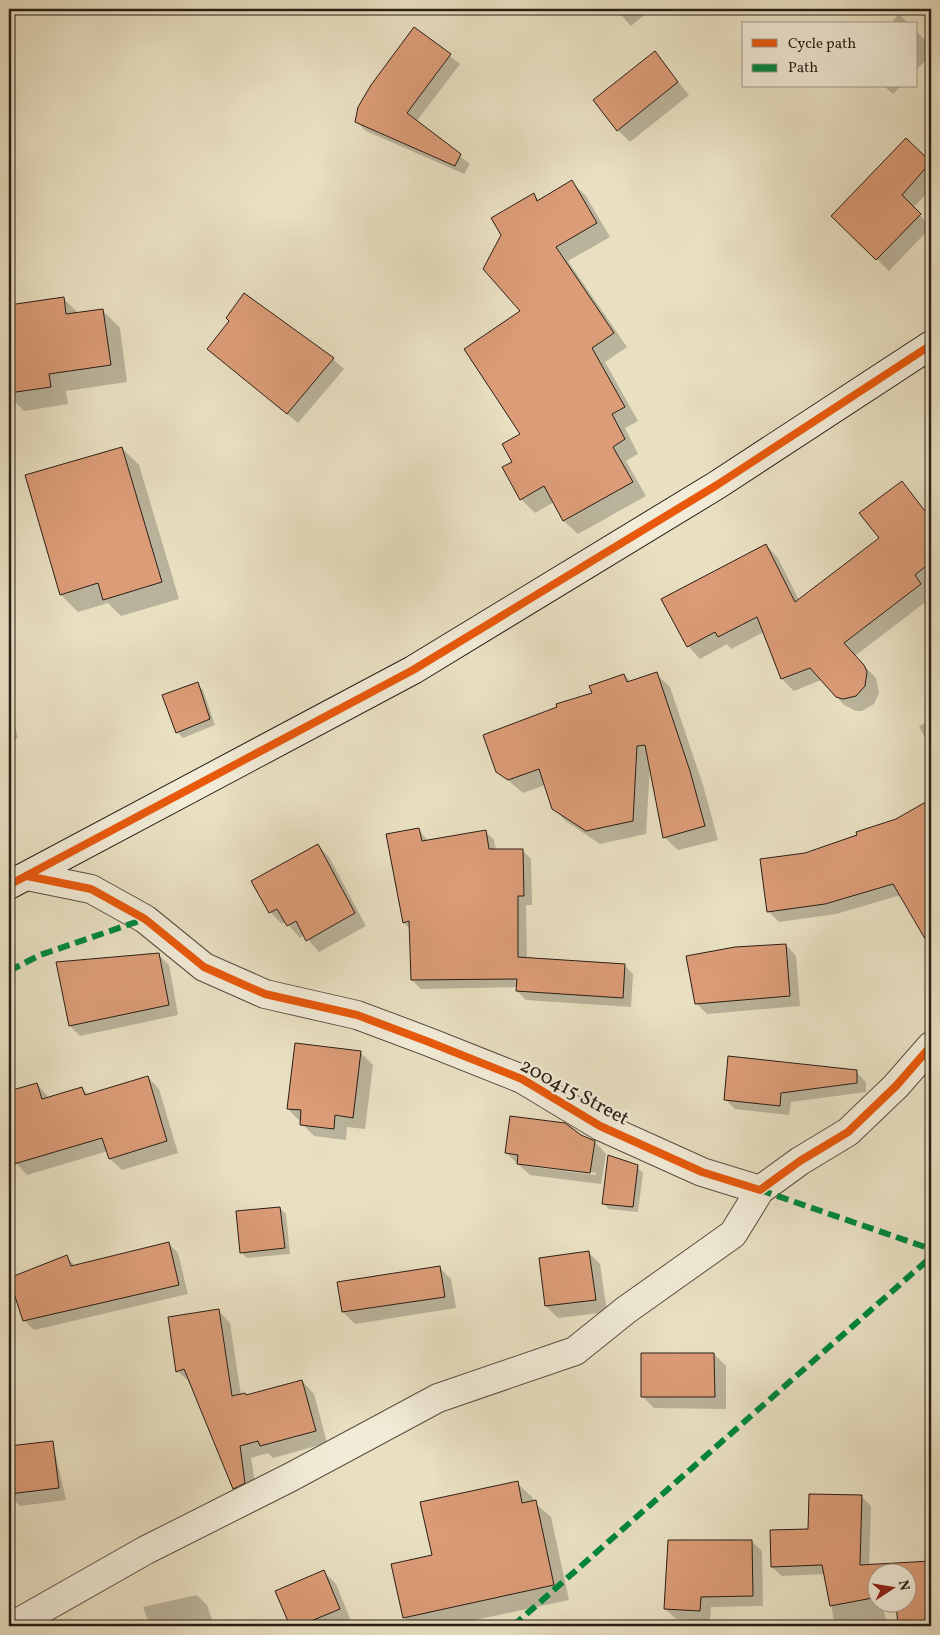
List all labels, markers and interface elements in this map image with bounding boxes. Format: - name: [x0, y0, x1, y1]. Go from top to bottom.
- legend: [742, 22, 918, 88]
- text: Cycle path: [788, 34, 856, 55]
- text: Path: [788, 58, 818, 79]
- street label: 200415 Street: [514, 1052, 634, 1133]
- north arrow: [868, 1562, 918, 1612]
- text: N: [893, 1579, 914, 1593]

